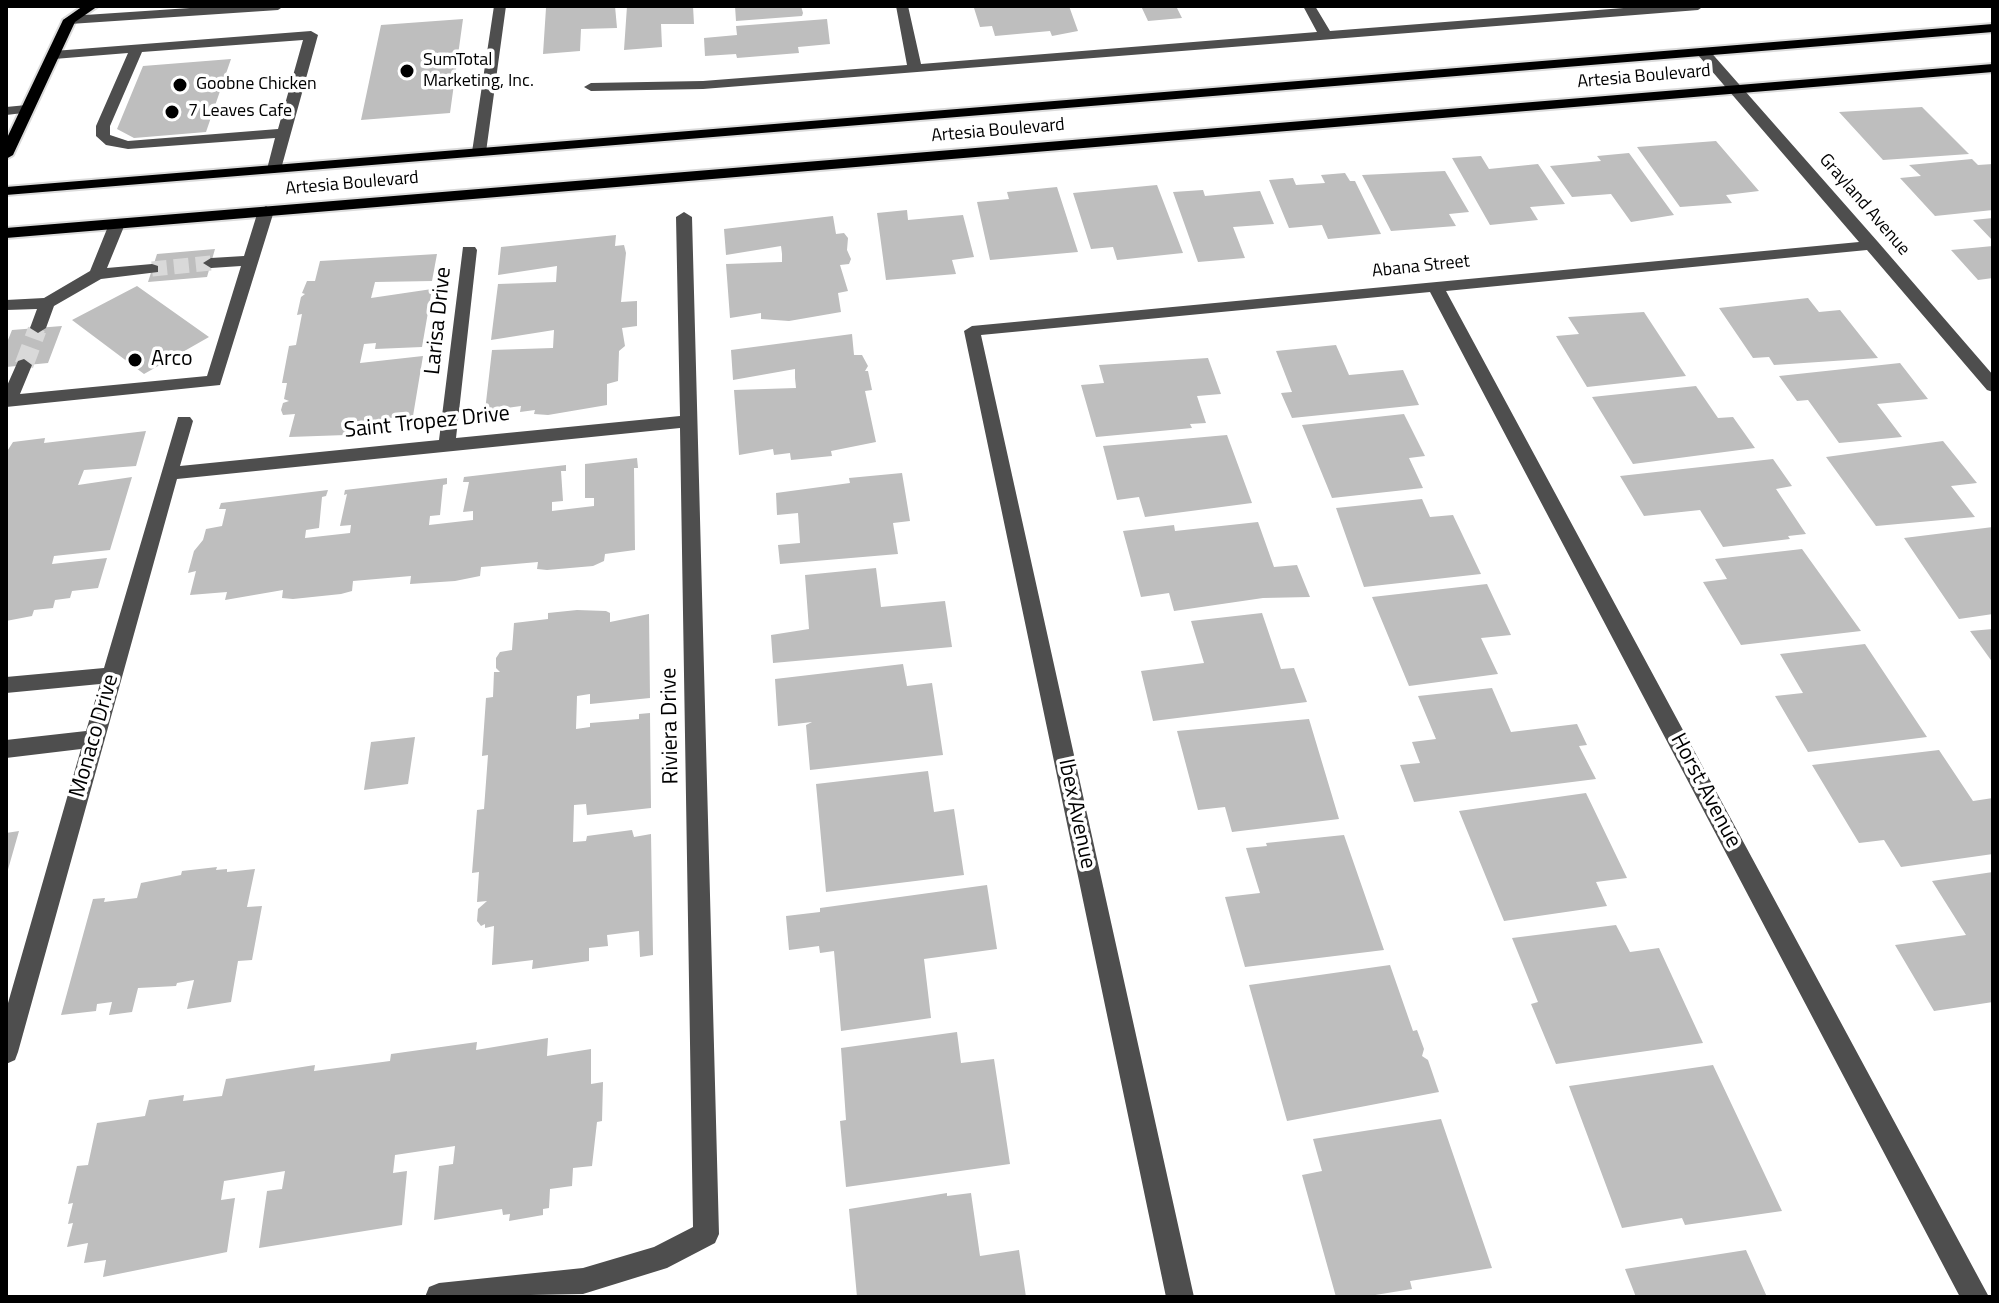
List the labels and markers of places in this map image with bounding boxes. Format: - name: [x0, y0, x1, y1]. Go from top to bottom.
- place label: SumTotal Marketing, Inc.: [423, 50, 534, 92]
- marker: SumTotal Marketing, Inc.: [398, 62, 416, 80]
- place label: Goobne Chicken: [196, 74, 317, 96]
- marker: Goobne Chicken: [171, 76, 189, 94]
- place label: 7 Leaves Cafe: [188, 101, 292, 123]
- marker: 7 Leaves Cafe: [163, 103, 181, 121]
- place label: Arco: [151, 347, 193, 373]
- marker: Arco: [126, 351, 144, 369]

